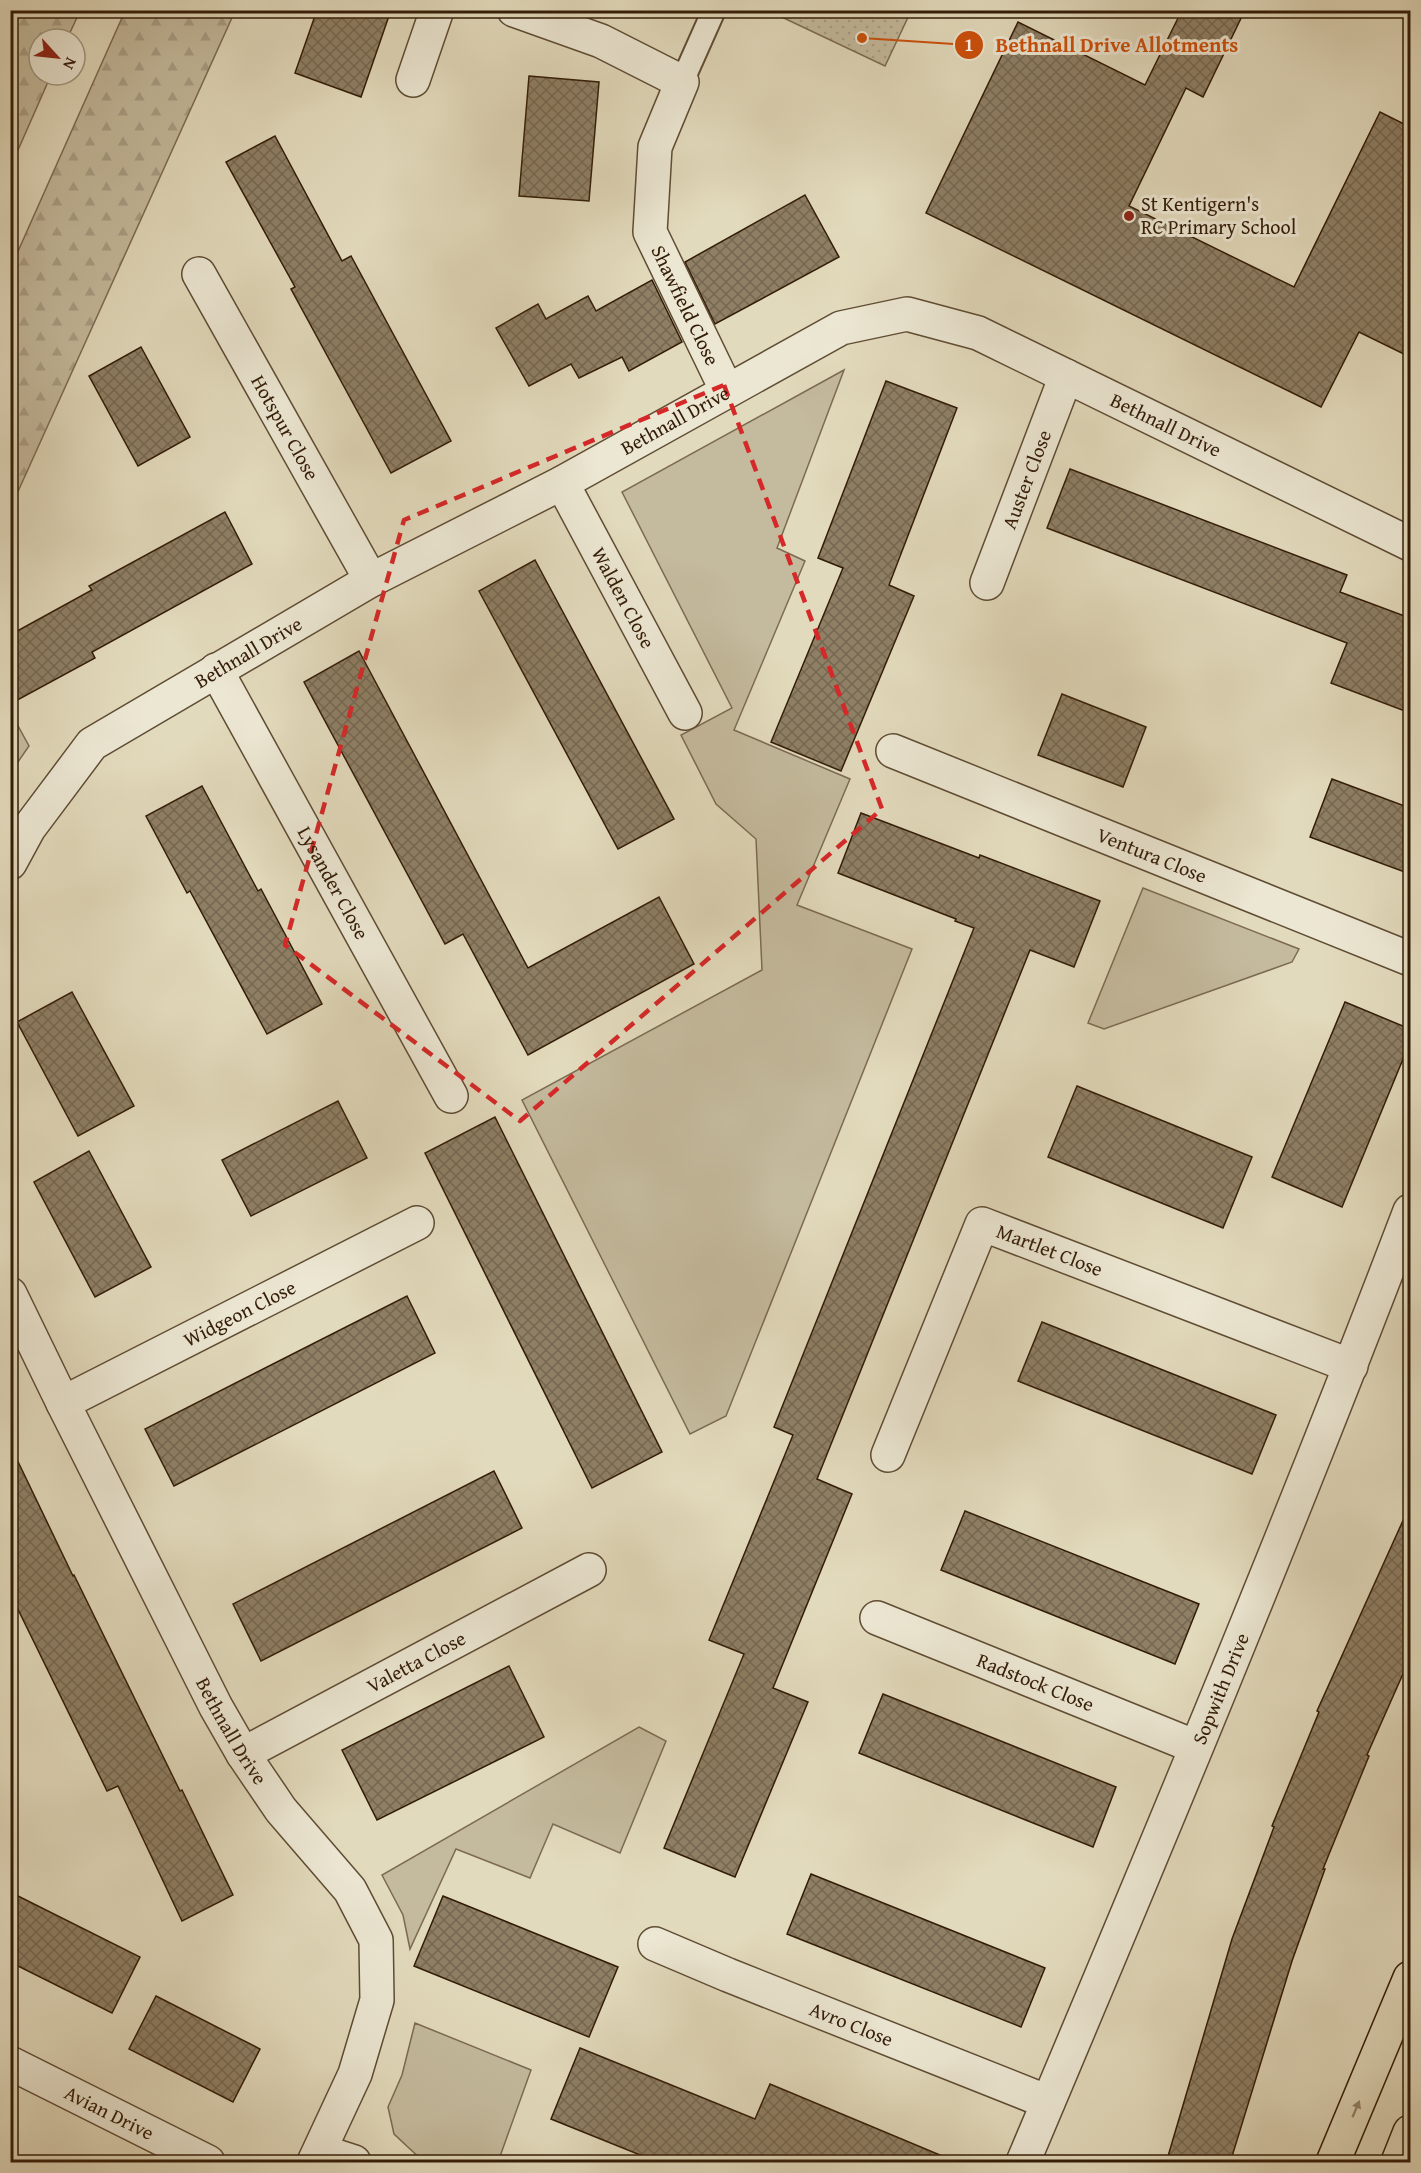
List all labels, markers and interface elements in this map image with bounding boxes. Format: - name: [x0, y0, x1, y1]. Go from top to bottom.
- callout: Bethnall Drive Allotments: [954, 25, 1250, 64]
- north arrow: [27, 27, 87, 87]
- text: Bethnall Drive Allotments: [996, 29, 1238, 60]
- text: 1: [964, 31, 974, 58]
- text: N: [57, 54, 83, 74]
- place label: St Kentigern's RC Primary School: [1141, 189, 1297, 241]
- marker: St Kentigern's RC Primary School: [1122, 209, 1136, 223]
- street label: Shawfield Close: [644, 240, 727, 370]
- street label: Hotspur Close: [244, 369, 327, 485]
- street label: Bethnall Drive: [615, 378, 734, 462]
- street label: Bethnall Drive: [1106, 385, 1227, 464]
- street label: Auster Close: [994, 425, 1058, 533]
- street label: Walden Close: [585, 542, 663, 653]
- street label: Bethnall Drive: [189, 609, 307, 695]
- street label: Ventura Close: [1093, 819, 1211, 890]
- street label: Lysander Close: [291, 821, 377, 944]
- street label: Martlet Close: [993, 1216, 1107, 1283]
- street label: Widgeon Close: [178, 1272, 300, 1354]
- street label: Valetta Close: [361, 1623, 470, 1700]
- street label: Sopwith Drive: [1184, 1628, 1256, 1749]
- street label: Radstock Close: [973, 1645, 1099, 1718]
- street label: Bethnall Drive: [189, 1672, 275, 1790]
- street label: Avro Close: [805, 1994, 898, 2053]
- street label: Avian Drive: [60, 2078, 159, 2147]
- one-way arrow: [1351, 2099, 1361, 2117]

